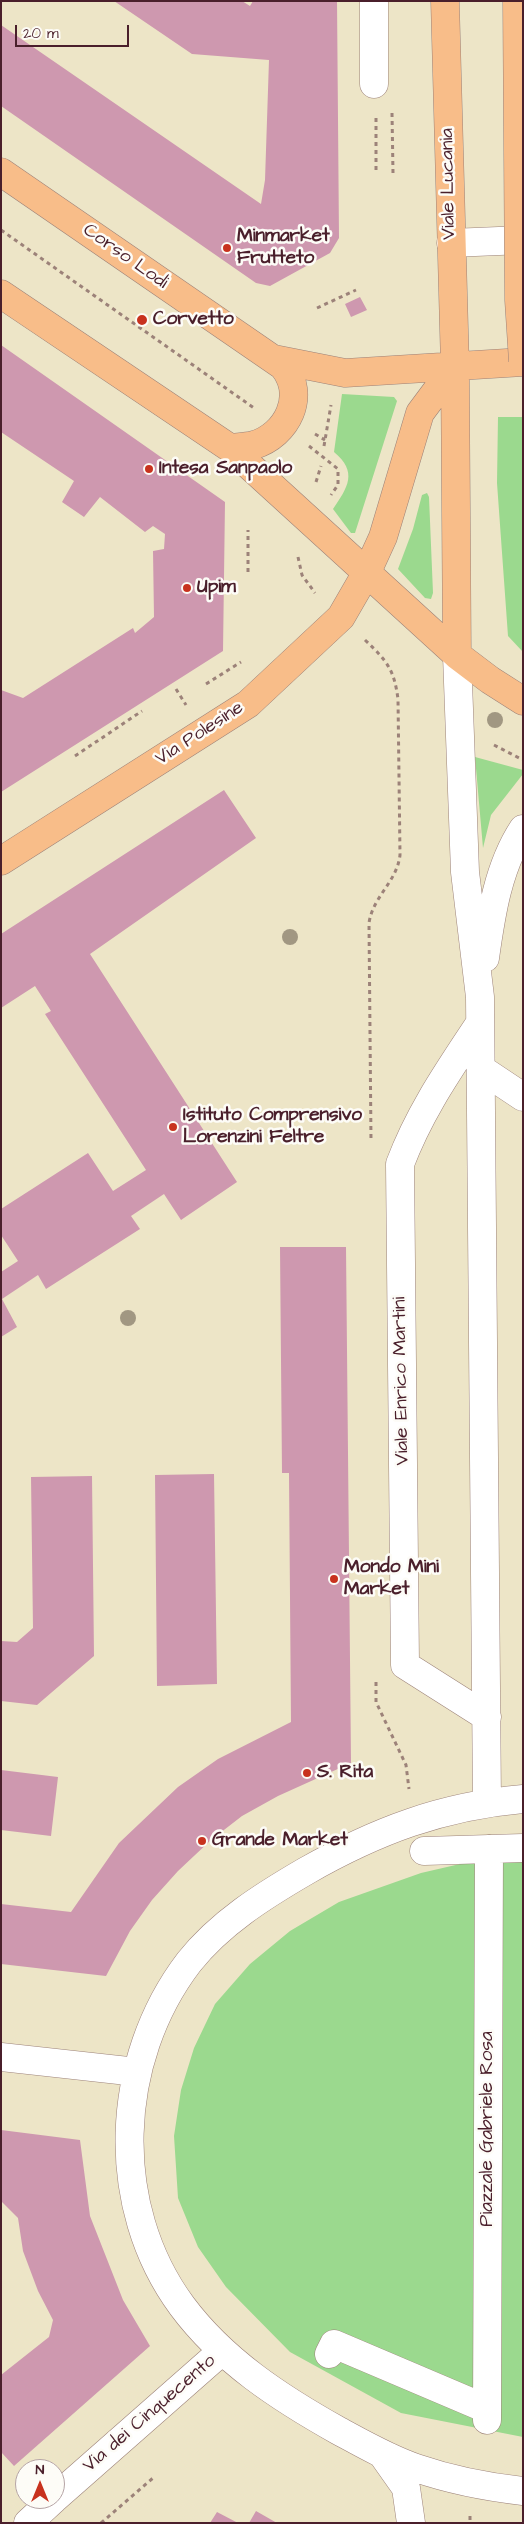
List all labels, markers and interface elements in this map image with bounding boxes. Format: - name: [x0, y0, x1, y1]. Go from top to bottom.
- scale bar: [18, 15, 131, 47]
- text: 20 m: [23, 23, 59, 44]
- street label: Viale Lucania: [437, 128, 461, 240]
- street label: Corso Lodi: [78, 219, 172, 295]
- place label: Minmarket Frutteto: [237, 226, 330, 270]
- marker: Minmarket Frutteto: [221, 242, 233, 254]
- place label: Corvetto: [153, 309, 234, 331]
- marker: Corvetto: [135, 313, 149, 327]
- place label: Intesa Sanpaolo: [159, 458, 292, 480]
- marker: Intesa Sanpaolo: [143, 463, 155, 475]
- place label: Upim: [197, 577, 236, 599]
- marker: Upim: [181, 582, 193, 594]
- street label: Via Polesine: [152, 697, 248, 771]
- place label: Istituto Comprensivo Lorenzini Feltre: [183, 1105, 362, 1149]
- marker: Istituto Comprensivo Lorenzini Feltre: [167, 1121, 179, 1133]
- street label: Viale Enrico Martini: [389, 1297, 415, 1465]
- place label: Mondo Mini Market: [344, 1557, 439, 1601]
- marker: Mondo Mini Market: [328, 1573, 340, 1585]
- place label: S. Rita: [317, 1762, 373, 1784]
- marker: S. Rita: [301, 1767, 313, 1779]
- place label: Grande Market: [212, 1830, 348, 1852]
- marker: Grande Market: [196, 1835, 208, 1847]
- street label: Piazzale Gabriele Rosa: [477, 2031, 499, 2227]
- street label: Via dei Cinquecento: [79, 2350, 221, 2478]
- north arrow: [15, 2459, 65, 2509]
- text: N: [36, 2460, 44, 2480]

